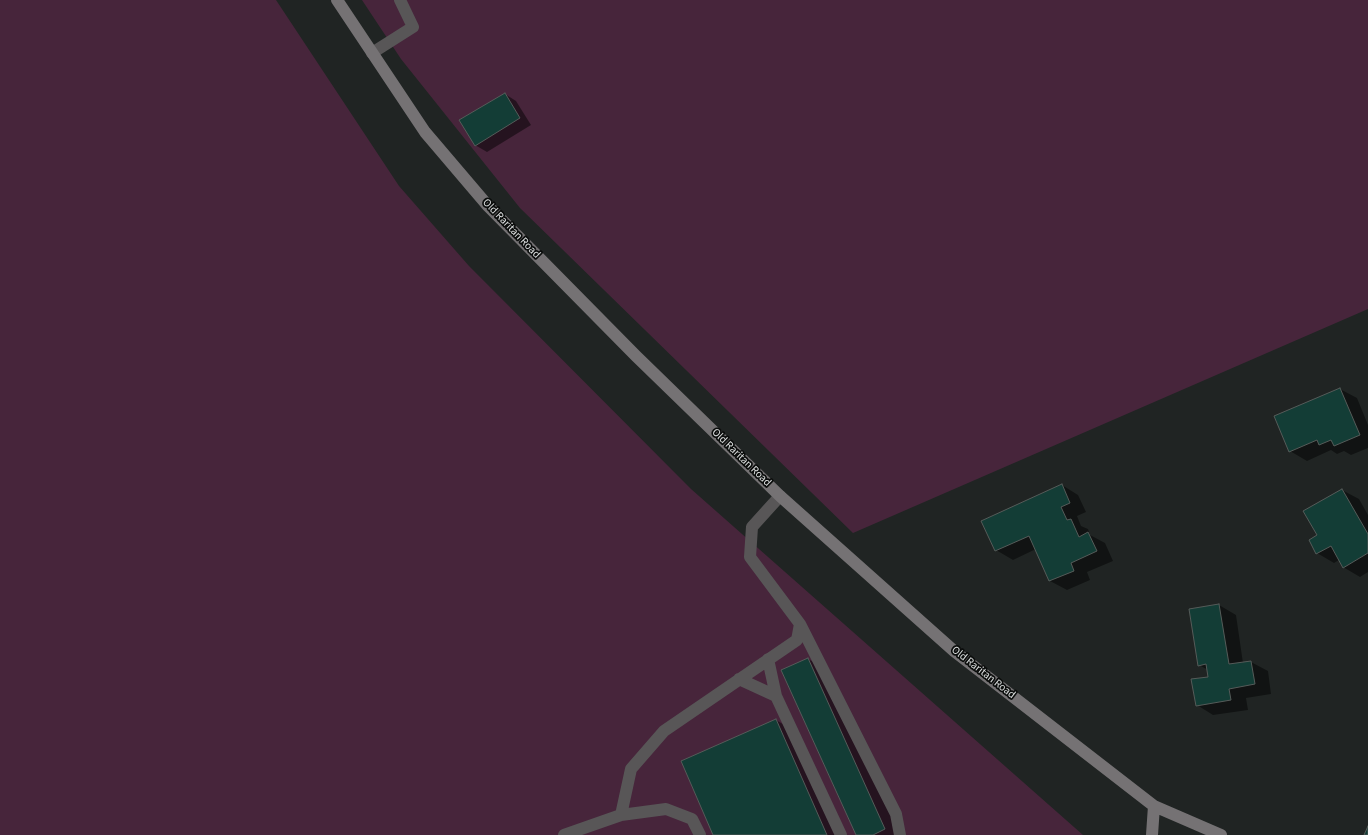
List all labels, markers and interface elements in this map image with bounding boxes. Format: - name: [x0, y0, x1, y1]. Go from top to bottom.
- street label: Old Raritan Road: [479, 197, 543, 261]
- street label: Old Raritan Road: [709, 426, 773, 490]
- street label: Old Raritan Road: [948, 644, 1018, 702]

